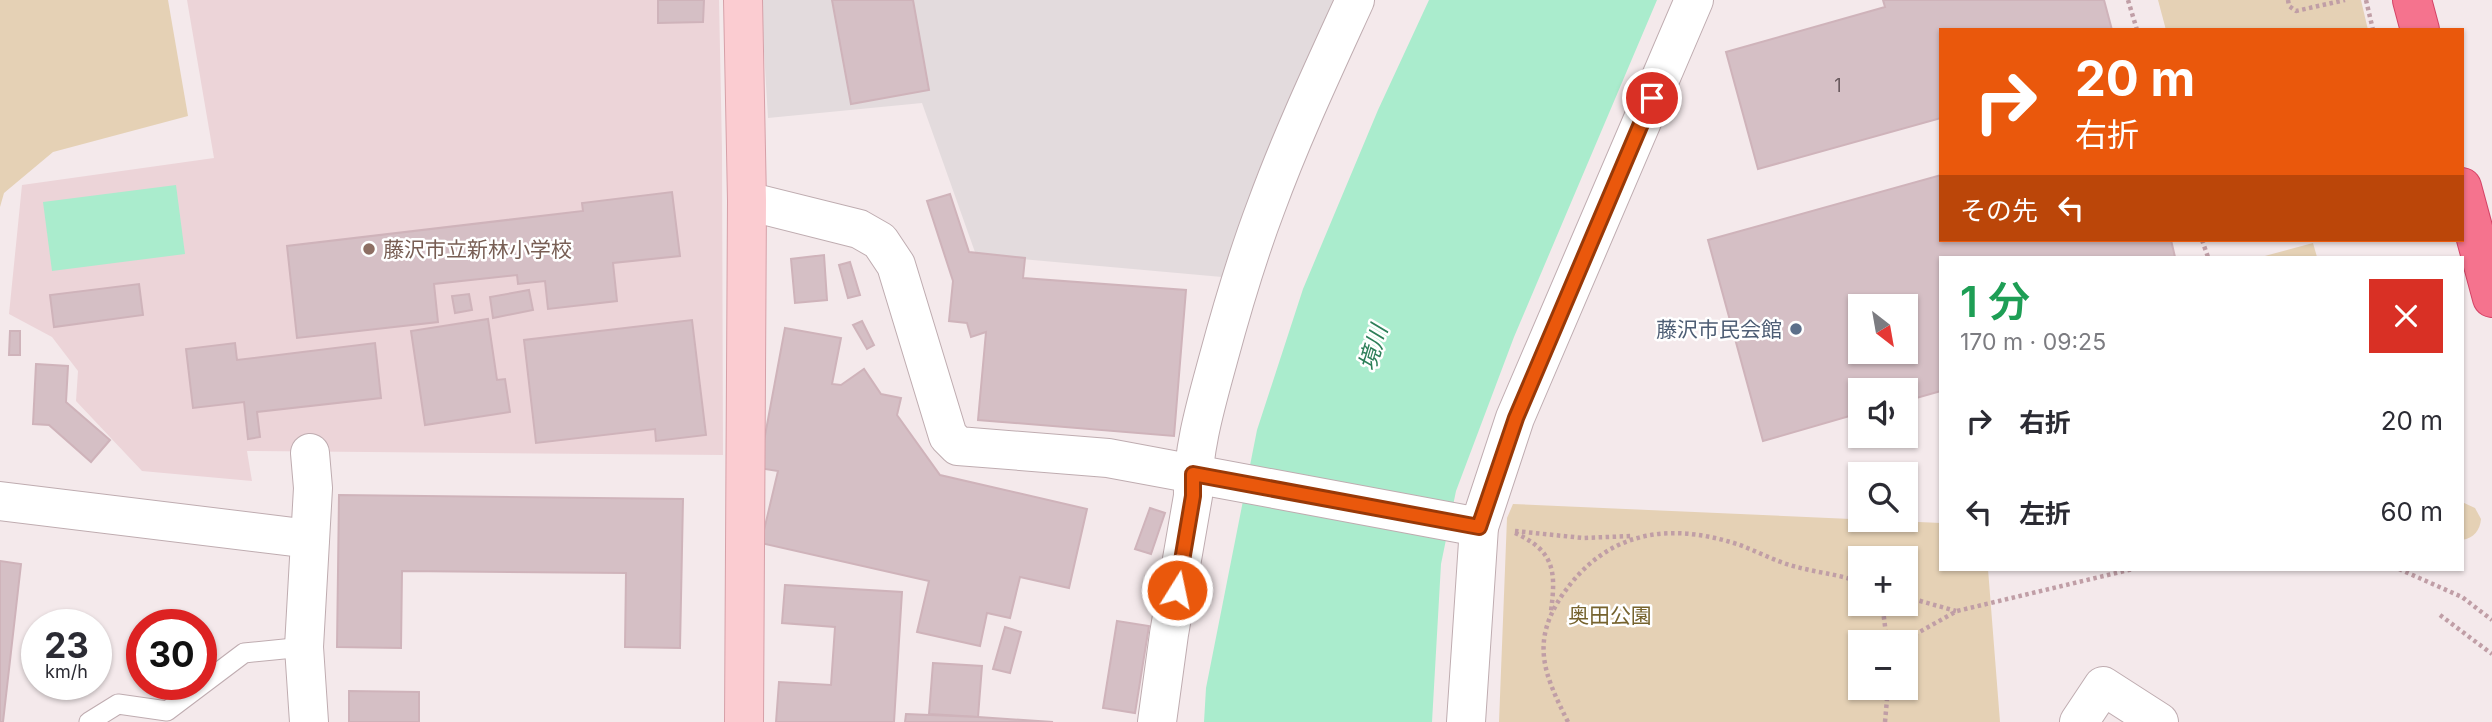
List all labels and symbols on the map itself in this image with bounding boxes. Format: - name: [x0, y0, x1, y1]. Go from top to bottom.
- pin: [1622, 68, 1682, 128]
- house number: 1: [1834, 75, 1842, 96]
- place label: 藤沢市立新林小学校: [383, 237, 572, 262]
- marker: 藤沢市立新林小学校: [361, 241, 377, 257]
- north arrow: [1848, 294, 1918, 364]
- place label: 藤沢市民会館: [1656, 317, 1782, 342]
- water label: 境川: [1353, 319, 1394, 374]
- marker: 藤沢市民会館: [1788, 321, 1804, 337]
- position arrow: [1140, 553, 1214, 627]
- park label: 奥田公園: [1568, 603, 1652, 628]
- speed limit sign: 30: [126, 609, 217, 700]

